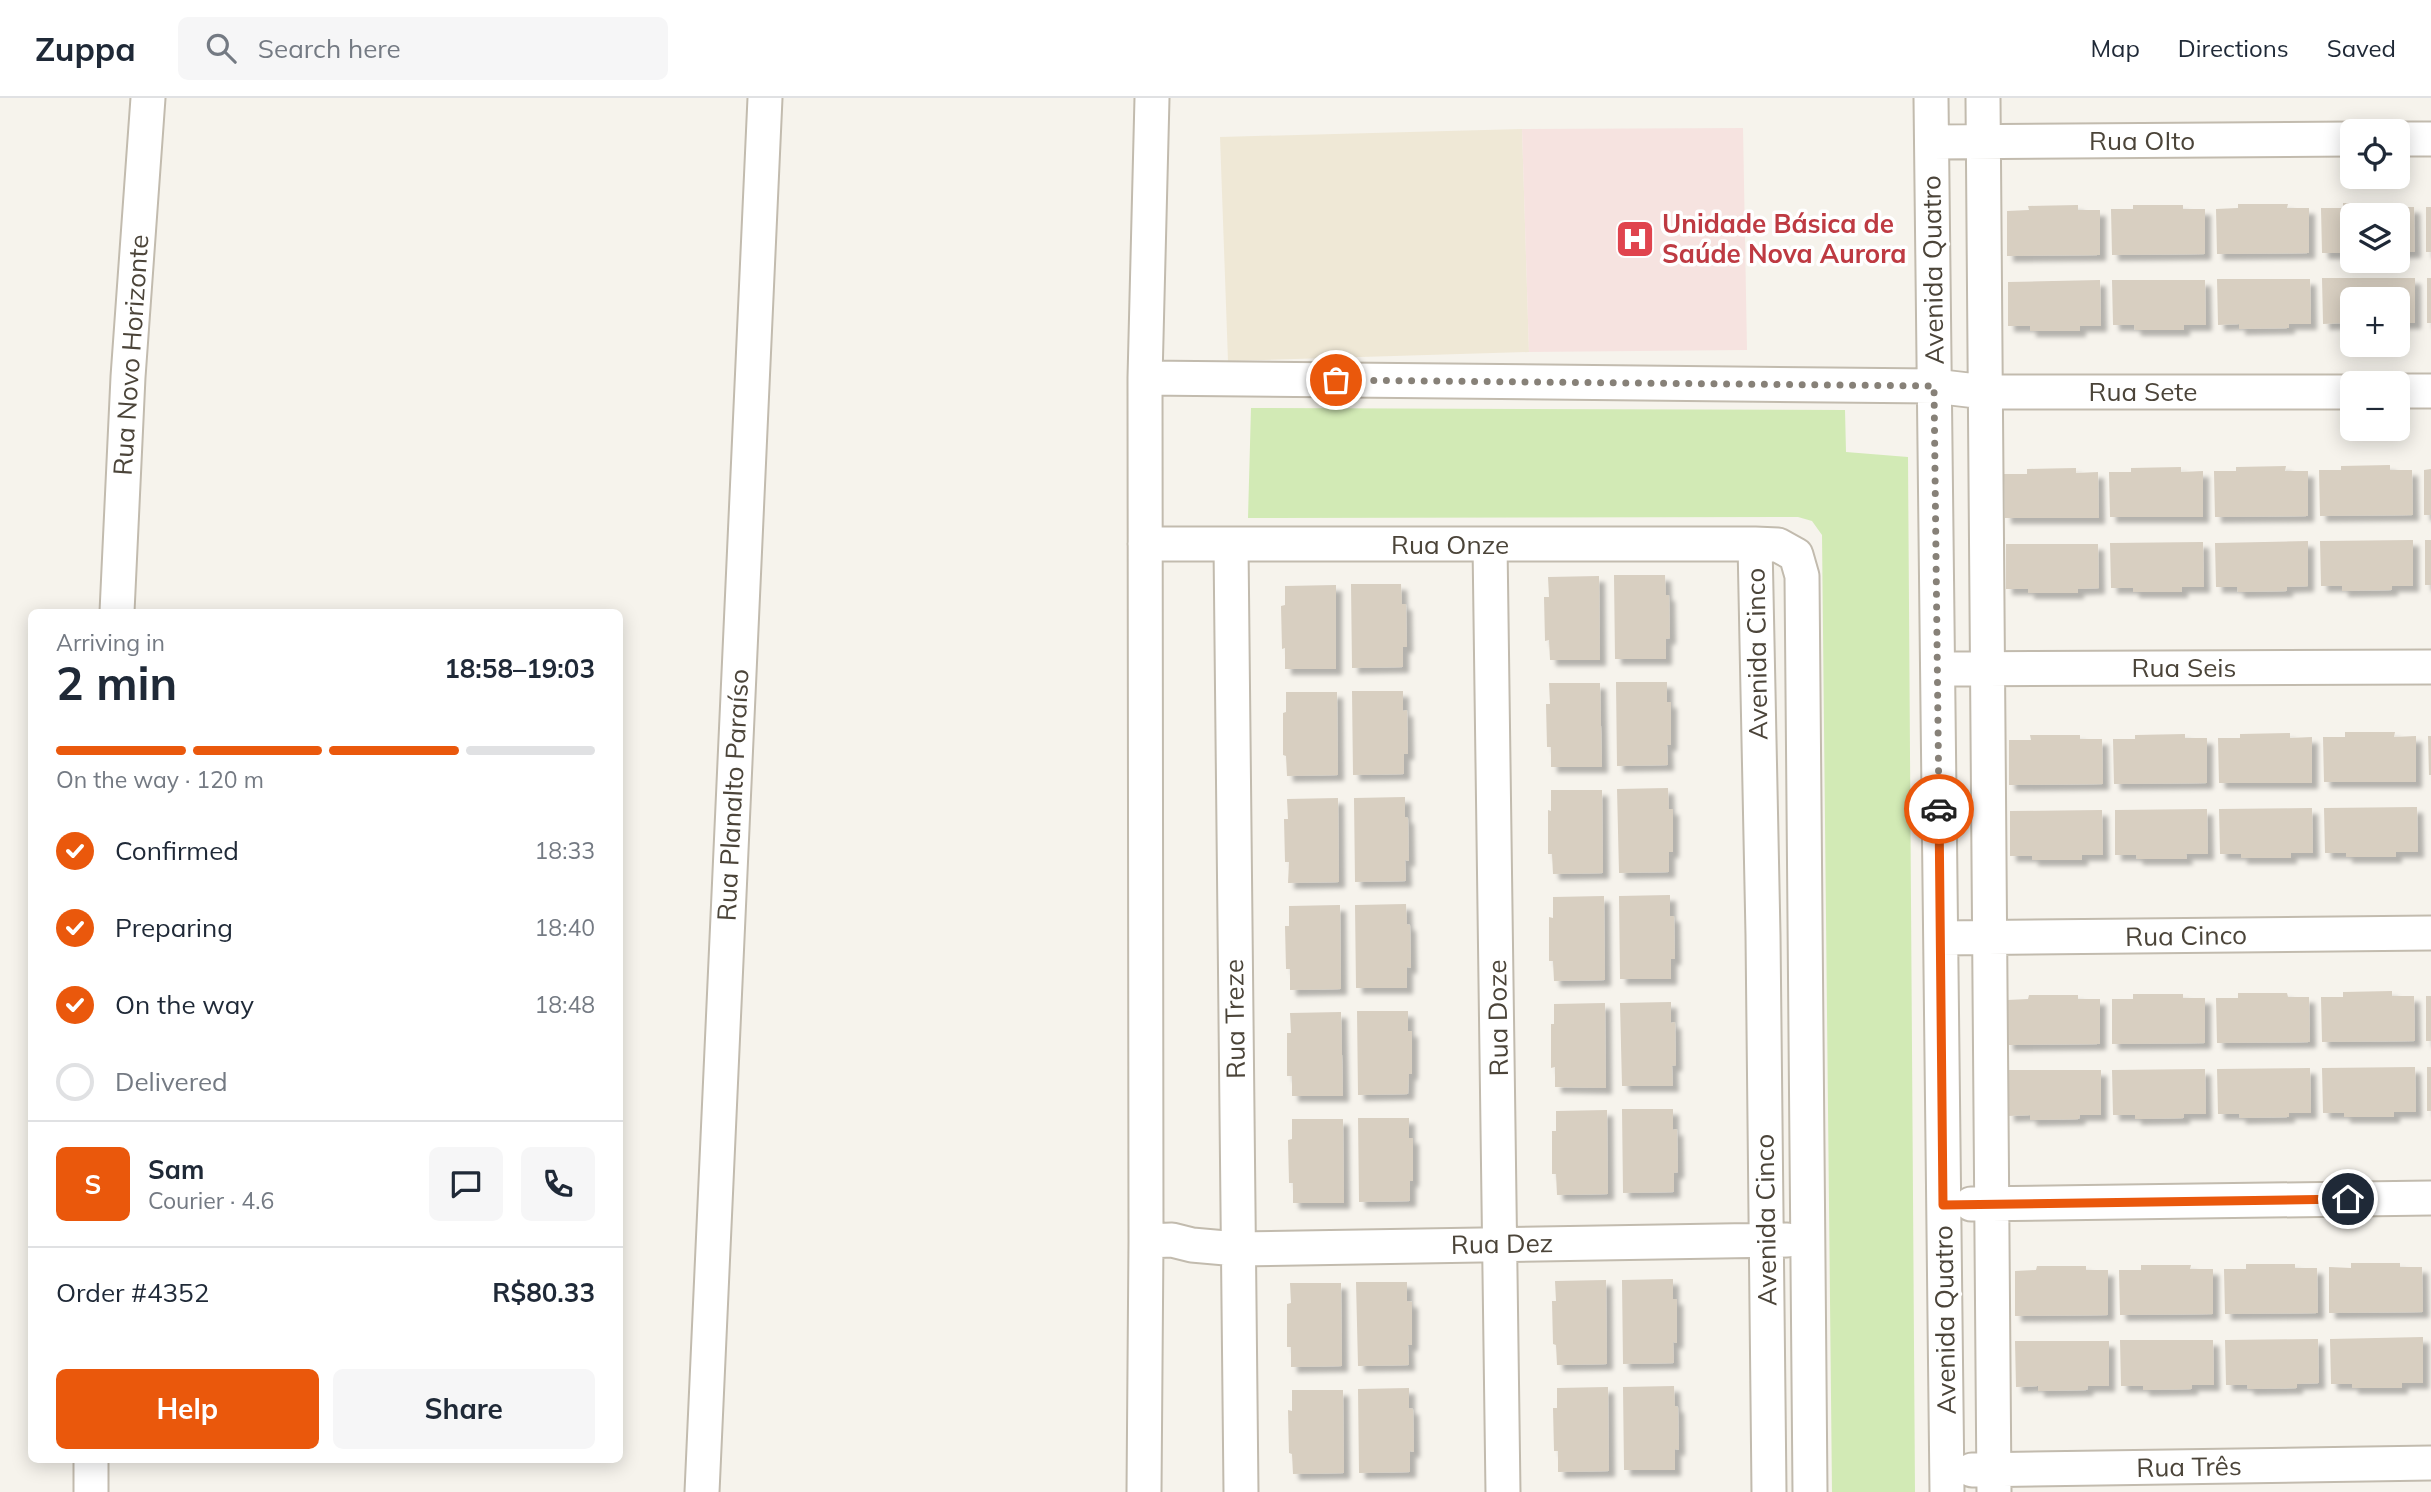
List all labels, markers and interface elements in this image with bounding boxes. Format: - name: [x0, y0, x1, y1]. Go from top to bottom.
- search box: [178, 17, 668, 80]
- text: Zuppa: [35, 28, 136, 69]
- icon: search: [202, 29, 240, 67]
- text: Search here: [258, 32, 401, 65]
- text: Map: [2090, 33, 2140, 63]
- text: Directions: [2178, 33, 2289, 63]
- text: Saved: [2327, 33, 2396, 63]
- map controls: [2340, 119, 2410, 441]
- button: locate: [2340, 119, 2410, 189]
- street label: Rua OIto: [2089, 124, 2195, 157]
- street label: Avenida Quatro: [1914, 175, 1951, 365]
- button: layers: [2340, 203, 2410, 273]
- place label: Unidade Básica de Saúde Nova Aurora: [1662, 207, 1906, 270]
- hospital icon: Unidade Básica de Saúde Nova Aurora: [1614, 218, 1656, 260]
- street label: Rua Novo Horizonte: [106, 233, 155, 477]
- button: +: [2340, 287, 2410, 357]
- pin: [1306, 350, 1366, 410]
- icon: bag: [1317, 361, 1355, 399]
- button: −: [2340, 371, 2410, 441]
- street label: Rua Sete: [2089, 375, 2197, 408]
- street label: Rua Onze: [1391, 528, 1509, 561]
- street label: Avenida Cinco: [1738, 568, 1775, 740]
- text: Arriving in: [56, 628, 165, 657]
- street label: Rua Seis: [2132, 651, 2236, 684]
- text: 18:58–19:03: [444, 652, 595, 685]
- text: 2 min: [56, 654, 177, 712]
- street label: Rua Planalto Paraíso: [709, 668, 756, 922]
- text: On the way · 120 m: [56, 765, 264, 794]
- courier: [1904, 774, 1974, 844]
- icon: car: [1920, 790, 1958, 828]
- icon: check: [56, 832, 94, 870]
- text: Confirmed: [115, 834, 239, 867]
- text: 18:33: [535, 836, 595, 865]
- icon: check: [56, 909, 94, 947]
- text: Preparing: [115, 911, 233, 944]
- text: 18:40: [535, 913, 595, 942]
- street label: Rua Cinco: [2125, 918, 2247, 953]
- street label: Rua Treze: [1217, 959, 1252, 1079]
- street label: Rua Doze: [1480, 959, 1515, 1077]
- icon: check: [56, 986, 94, 1024]
- text: On the way: [115, 988, 254, 1021]
- text: 18:48: [535, 990, 595, 1019]
- text: Delivered: [115, 1065, 228, 1098]
- street label: Avenida Cinco: [1747, 1134, 1784, 1306]
- button: chat: [429, 1147, 503, 1221]
- button: phone: [521, 1147, 595, 1221]
- text: Sam: [148, 1153, 204, 1186]
- text: S: [85, 1168, 101, 1201]
- pin: [2318, 1169, 2378, 1229]
- icon: home: [2329, 1180, 2367, 1218]
- text: Courier · 4.6: [148, 1186, 274, 1215]
- street label: Avenida Quatro: [1926, 1225, 1963, 1415]
- street label: Rua Dez: [1451, 1226, 1553, 1261]
- text: Order #4352: [56, 1276, 209, 1309]
- text: R$80.33: [492, 1276, 595, 1309]
- button: Help: [56, 1369, 319, 1449]
- button: Share: [333, 1369, 595, 1449]
- street label: Rua Três: [2136, 1449, 2242, 1484]

